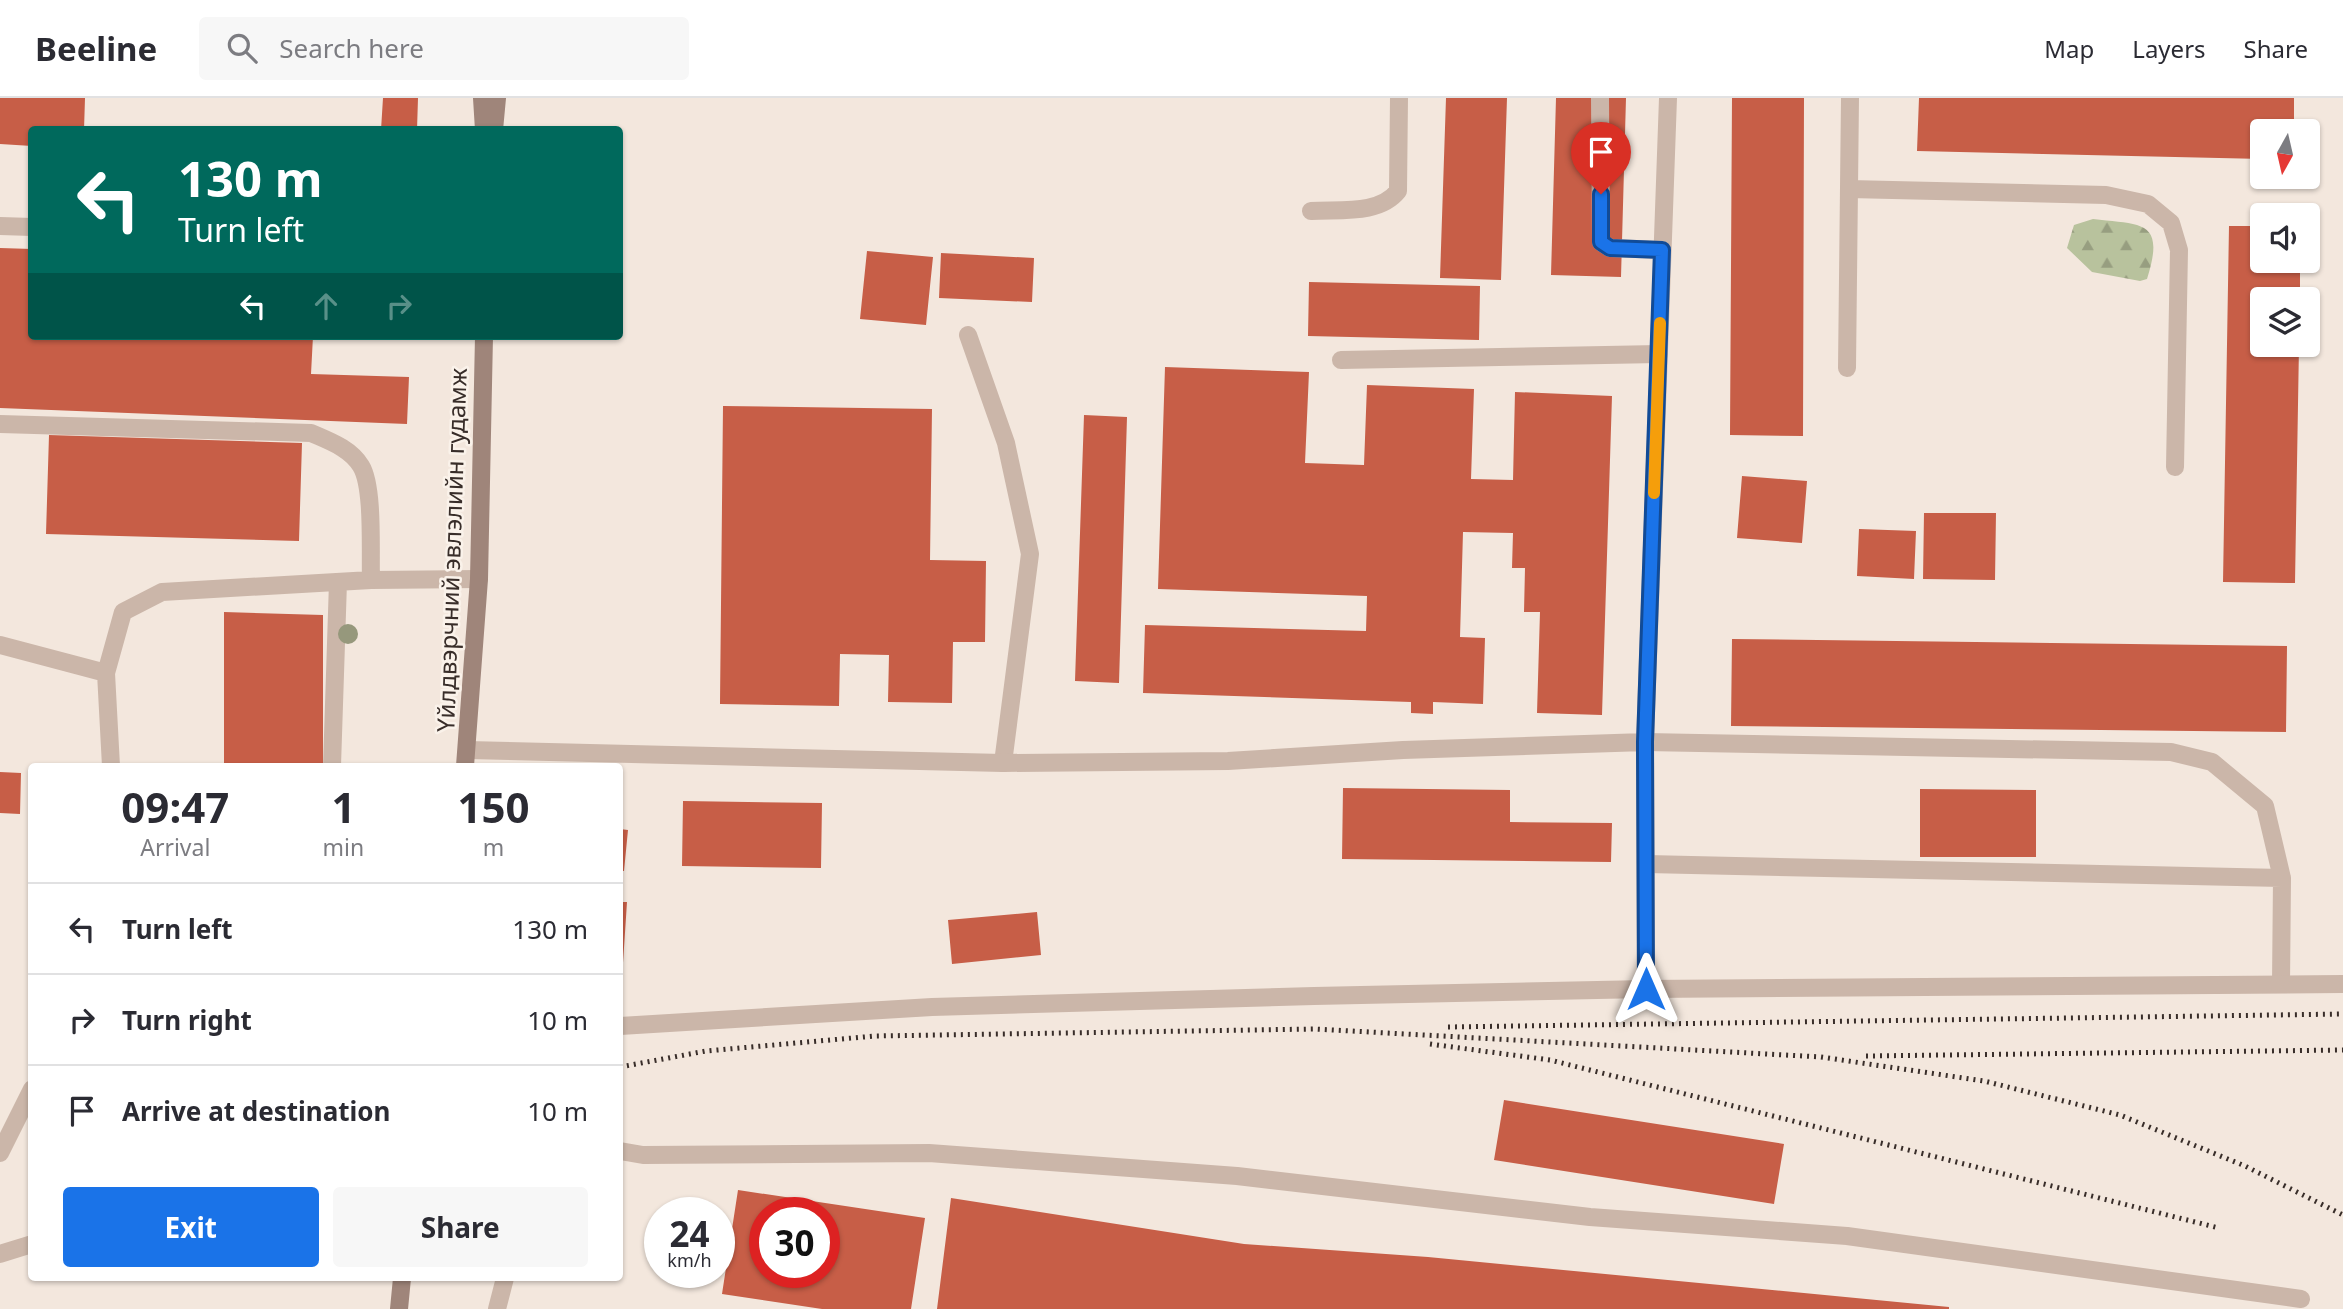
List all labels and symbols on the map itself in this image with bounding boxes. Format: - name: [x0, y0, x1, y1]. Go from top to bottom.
- north arrow: [2250, 119, 2320, 189]
- pin: [1571, 122, 1631, 194]
- street label: Үйлдвэрчний эвлэлийн гудамж: [428, 367, 474, 733]
- position arrow: [1609, 952, 1683, 1026]
- speed limit sign: 30: [749, 1197, 840, 1288]

